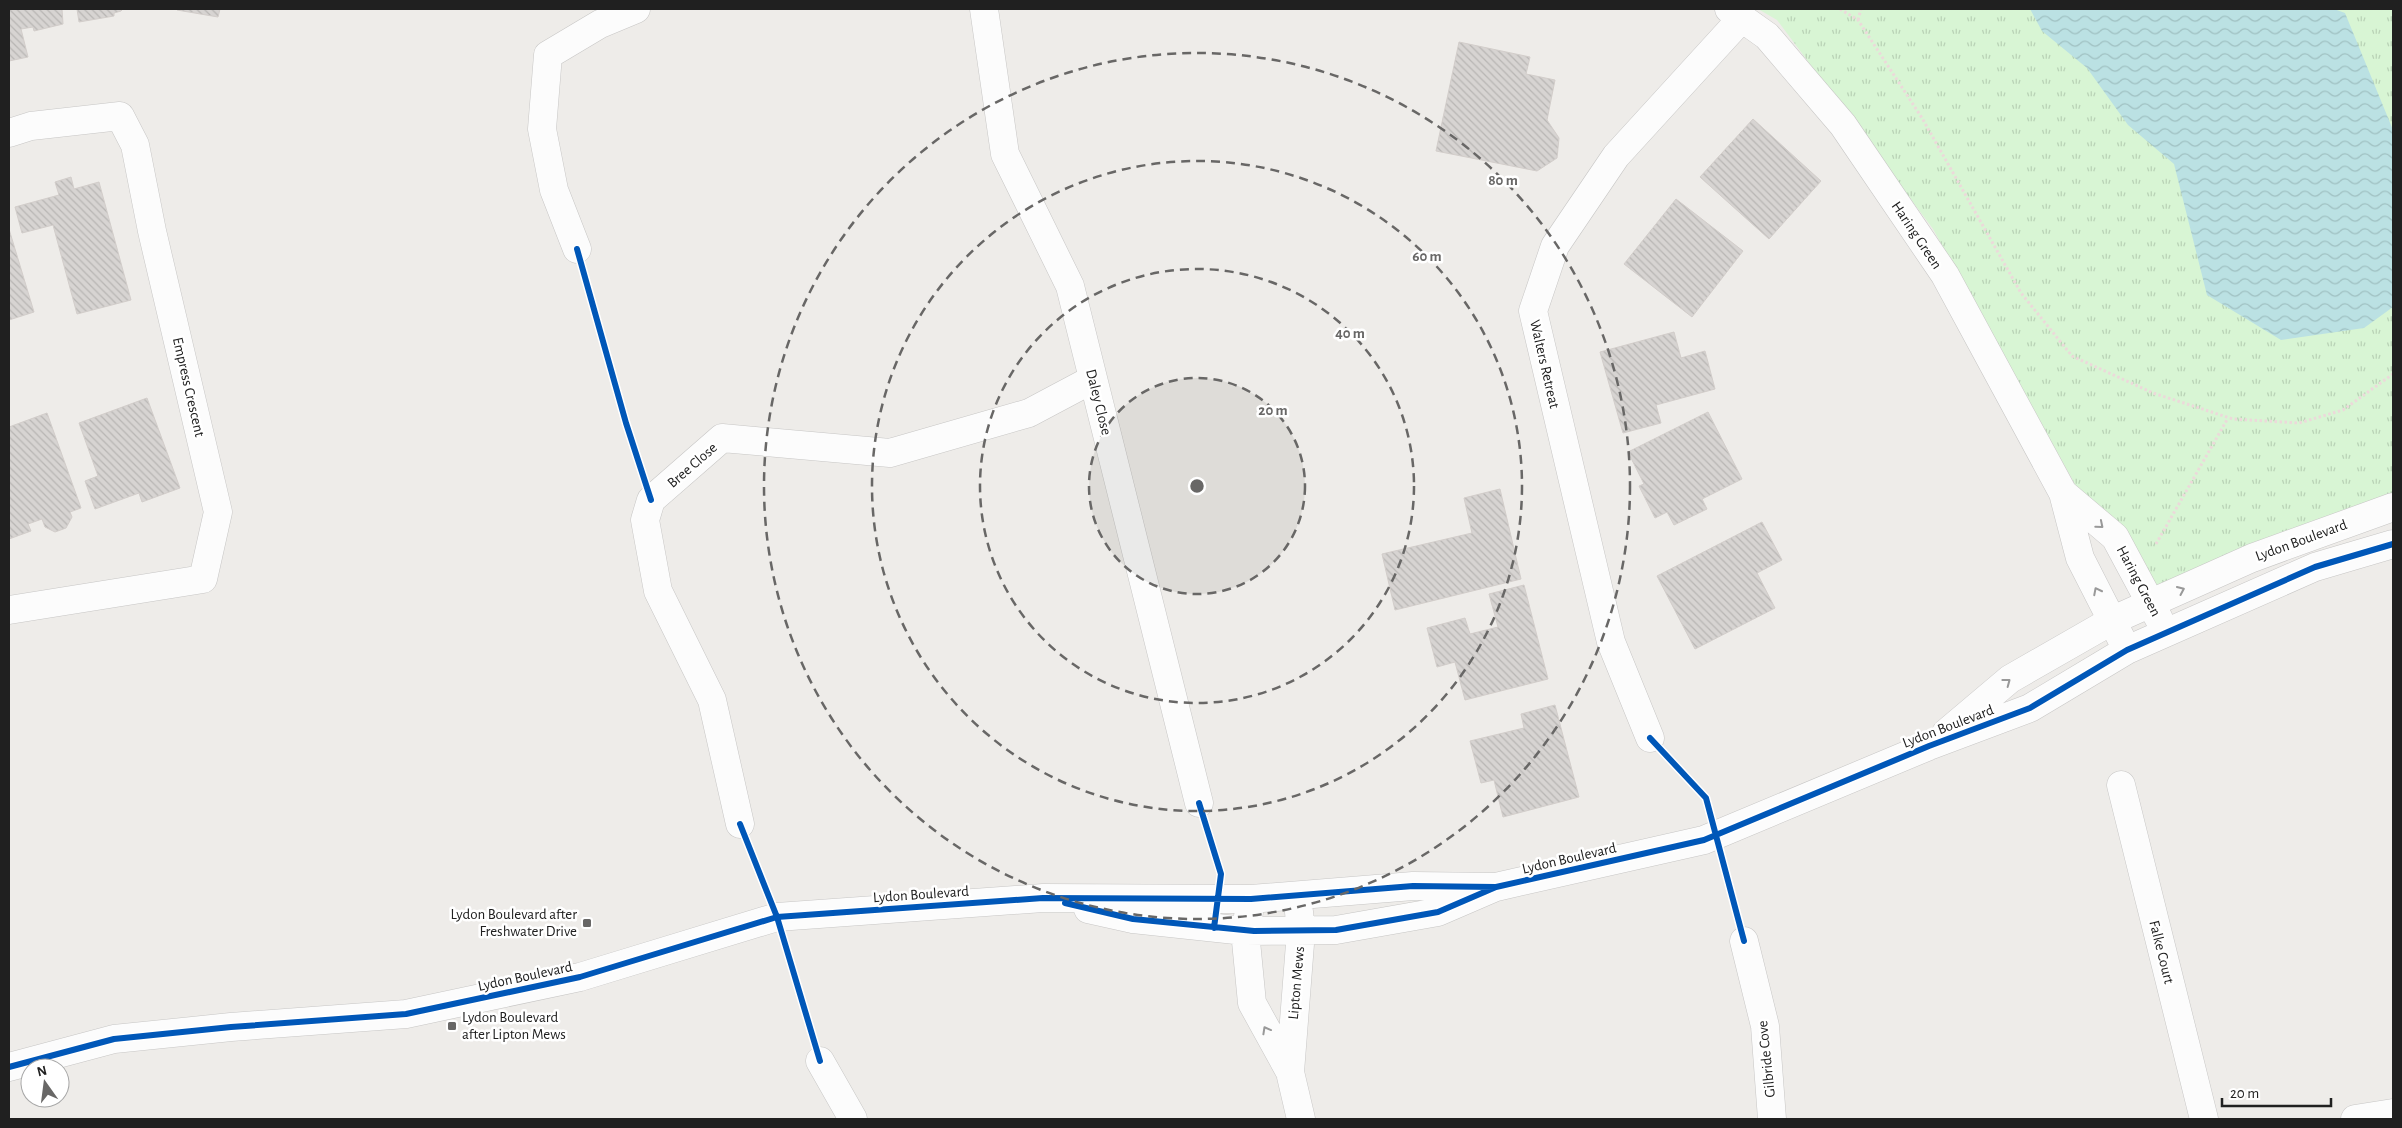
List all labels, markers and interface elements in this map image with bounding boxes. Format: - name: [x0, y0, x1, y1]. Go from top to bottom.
- text: 80 m: [1488, 173, 1518, 188]
- street label: Haring Green: [1889, 199, 1945, 272]
- text: 60 m: [1412, 249, 1442, 264]
- street label: Walters Retreat: [1527, 318, 1562, 410]
- text: 40 m: [1335, 326, 1365, 341]
- street label: Empress Crescent: [170, 336, 207, 439]
- street label: Daley Close: [1083, 368, 1114, 437]
- text: 20 m: [1258, 403, 1288, 418]
- street label: Bree Close: [665, 440, 720, 491]
- centre of rings: [1188, 477, 1206, 495]
- street label: Lydon Boulevard: [2253, 517, 2349, 564]
- one-way arrow: [2094, 519, 2103, 527]
- street label: Haring Green: [2114, 543, 2163, 619]
- one-way arrow: [2176, 585, 2185, 596]
- one-way arrow: [2093, 587, 2103, 596]
- one-way arrow: [2001, 679, 2010, 687]
- street label: Lydon Boulevard: [1901, 702, 1996, 751]
- street label: Lydon Boulevard: [1521, 840, 1618, 877]
- street label: Lydon Boulevard: [872, 884, 970, 905]
- place label: Lydon Boulevard after Freshwater Drive: [450, 907, 577, 939]
- marker: Lydon Boulevard after Freshwater Drive: [581, 917, 593, 929]
- street label: Falke Court: [2146, 919, 2177, 986]
- street label: Lipton Mews: [1286, 946, 1307, 1020]
- street label: Lydon Boulevard: [476, 959, 574, 994]
- place label: Lydon Boulevard after Lipton Mews: [462, 1010, 566, 1042]
- marker: Lydon Boulevard after Lipton Mews: [446, 1020, 458, 1032]
- street label: Gilbride Cove: [1755, 1020, 1778, 1098]
- one-way arrow: [1262, 1026, 1272, 1035]
- north arrow: [20, 1058, 70, 1108]
- text: N: [36, 1063, 49, 1079]
- scale bar: [2222, 1076, 2331, 1108]
- text: 20 m: [2230, 1086, 2259, 1101]

